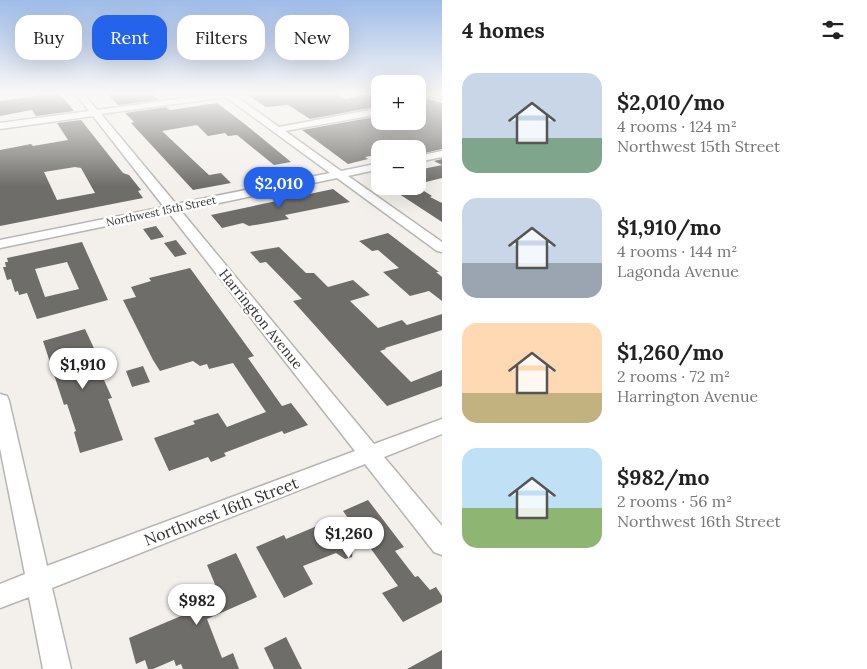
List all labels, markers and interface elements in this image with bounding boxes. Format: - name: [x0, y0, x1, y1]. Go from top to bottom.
- chip: Buy: [15, 15, 82, 60]
- chip: Rent: [92, 15, 167, 60]
- chip: Filters: [177, 15, 265, 60]
- chip: New: [275, 15, 349, 60]
- icon: filters: [819, 16, 847, 44]
- text: 4 homes: [462, 17, 545, 44]
- map controls: [371, 75, 426, 195]
- button: +: [371, 75, 426, 130]
- text: $2,010/mo: [617, 89, 725, 116]
- icon: home: [502, 93, 562, 153]
- text: 4 rooms · 124 m²: [617, 116, 737, 136]
- text: Northwest 15th Street: [617, 136, 780, 156]
- button: −: [371, 140, 426, 195]
- pin: $2,010: [238, 166, 320, 209]
- text: $2,010: [255, 173, 303, 193]
- street label: Northwest 15th Street: [105, 192, 218, 230]
- text: $1,910/mo: [617, 214, 721, 241]
- icon: home: [502, 218, 562, 278]
- text: 4 rooms · 144 m²: [617, 241, 737, 261]
- text: Lagonda Avenue: [617, 261, 739, 281]
- street label: Harrington Avenue: [215, 265, 307, 373]
- text: $1,260/mo: [617, 339, 724, 366]
- icon: home: [502, 343, 562, 403]
- pin: $1,910: [42, 348, 124, 390]
- text: $1,910: [60, 354, 106, 374]
- text: 2 rooms · 72 m²: [617, 366, 730, 386]
- text: Harrington Avenue: [617, 386, 758, 406]
- text: $982/mo: [617, 464, 709, 491]
- icon: home: [502, 468, 562, 528]
- street label: Northwest 16th Street: [141, 472, 302, 550]
- text: 2 rooms · 56 m²: [617, 491, 732, 511]
- text: Northwest 16th Street: [617, 511, 781, 531]
- pin: $1,260: [308, 516, 390, 559]
- text: $1,260: [325, 523, 373, 543]
- pin: $982: [167, 584, 227, 626]
- text: $982: [179, 590, 215, 610]

